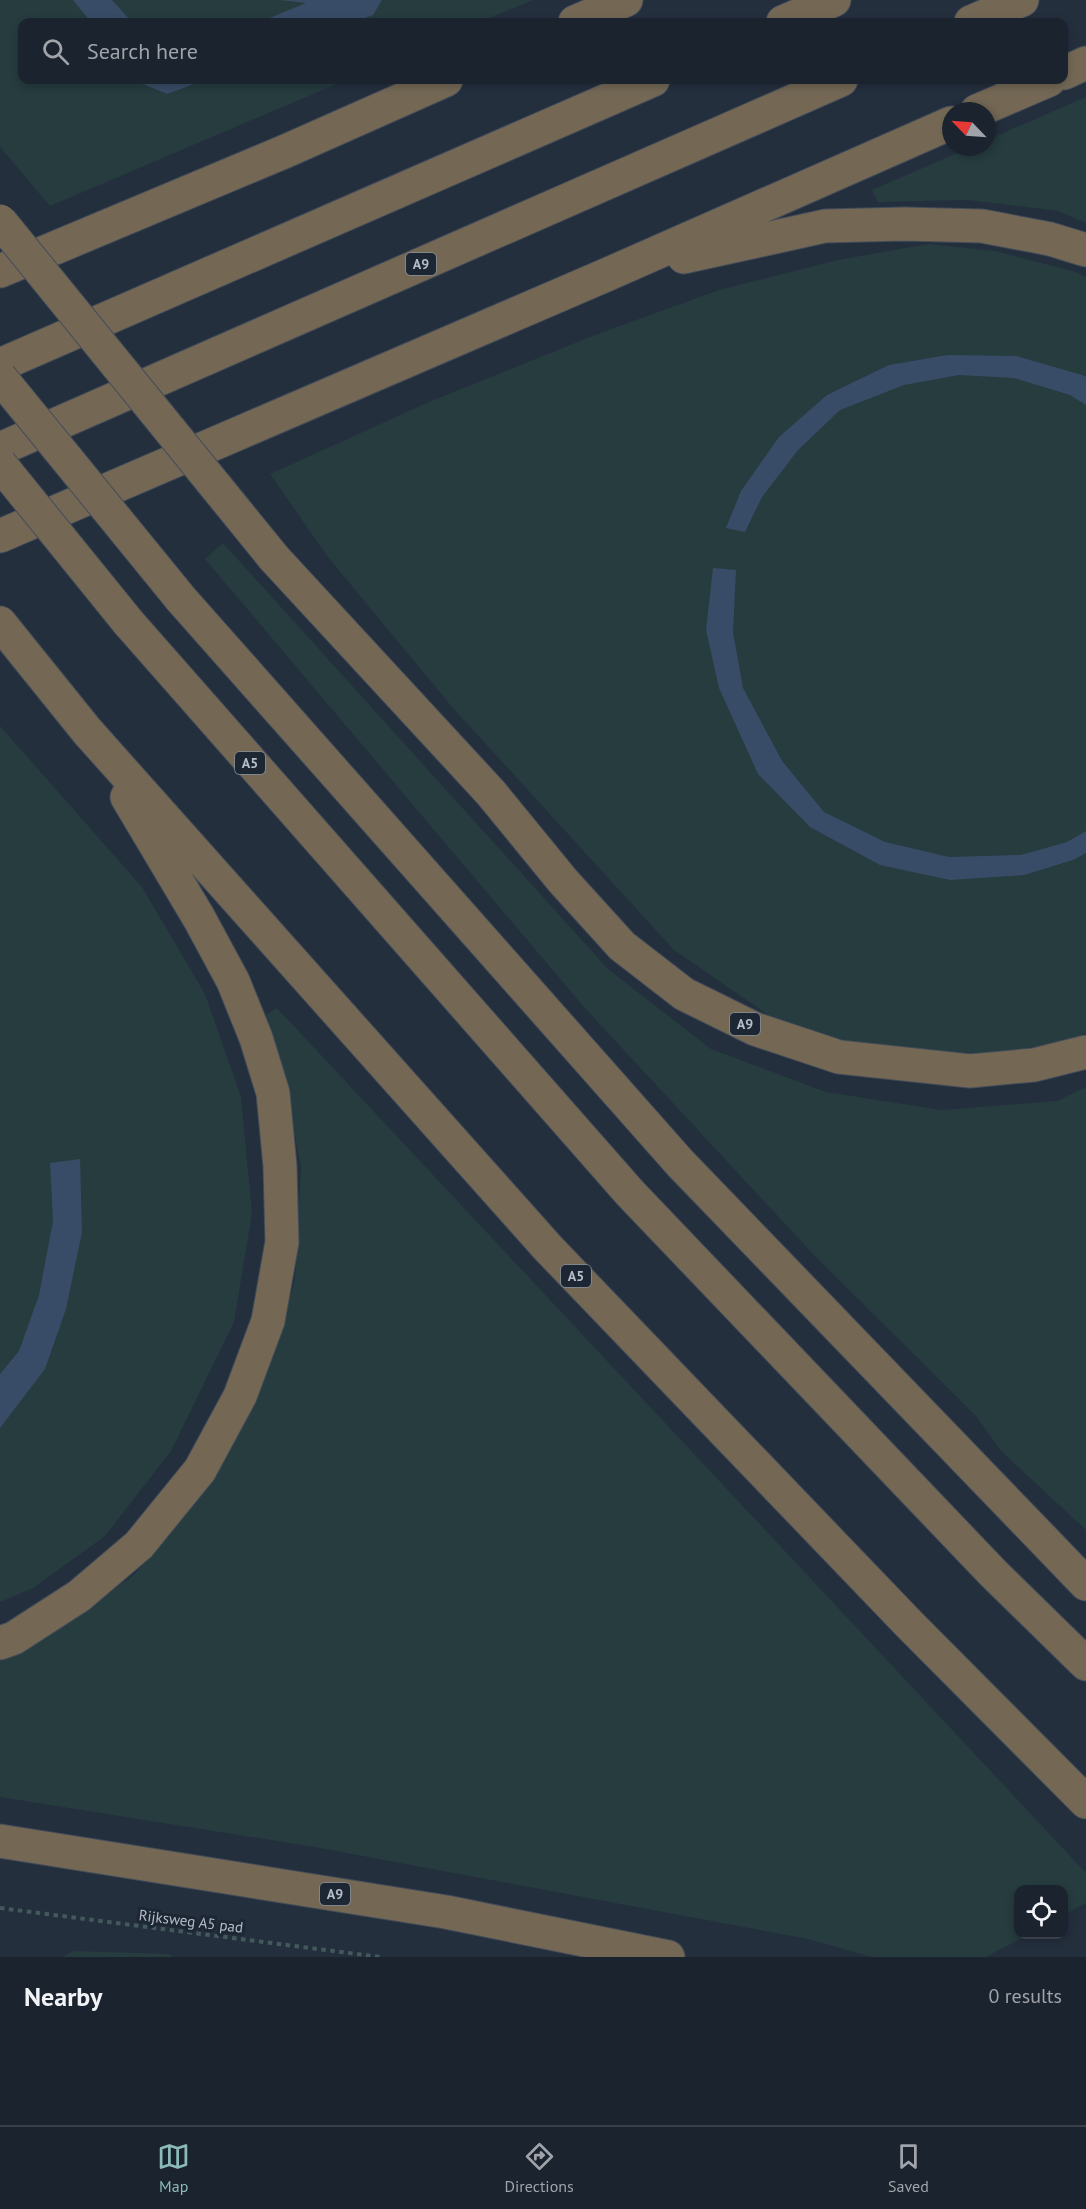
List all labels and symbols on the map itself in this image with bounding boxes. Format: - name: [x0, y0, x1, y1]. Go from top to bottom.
- north arrow: [942, 102, 996, 156]
- road number: A9: [406, 253, 436, 275]
- road number: A5: [235, 752, 265, 774]
- road number: A9: [730, 1013, 760, 1035]
- road number: A5: [561, 1265, 591, 1287]
- road number: A9: [320, 1883, 350, 1905]
- street label: Rijksweg A5 pad: [138, 1905, 244, 1937]

